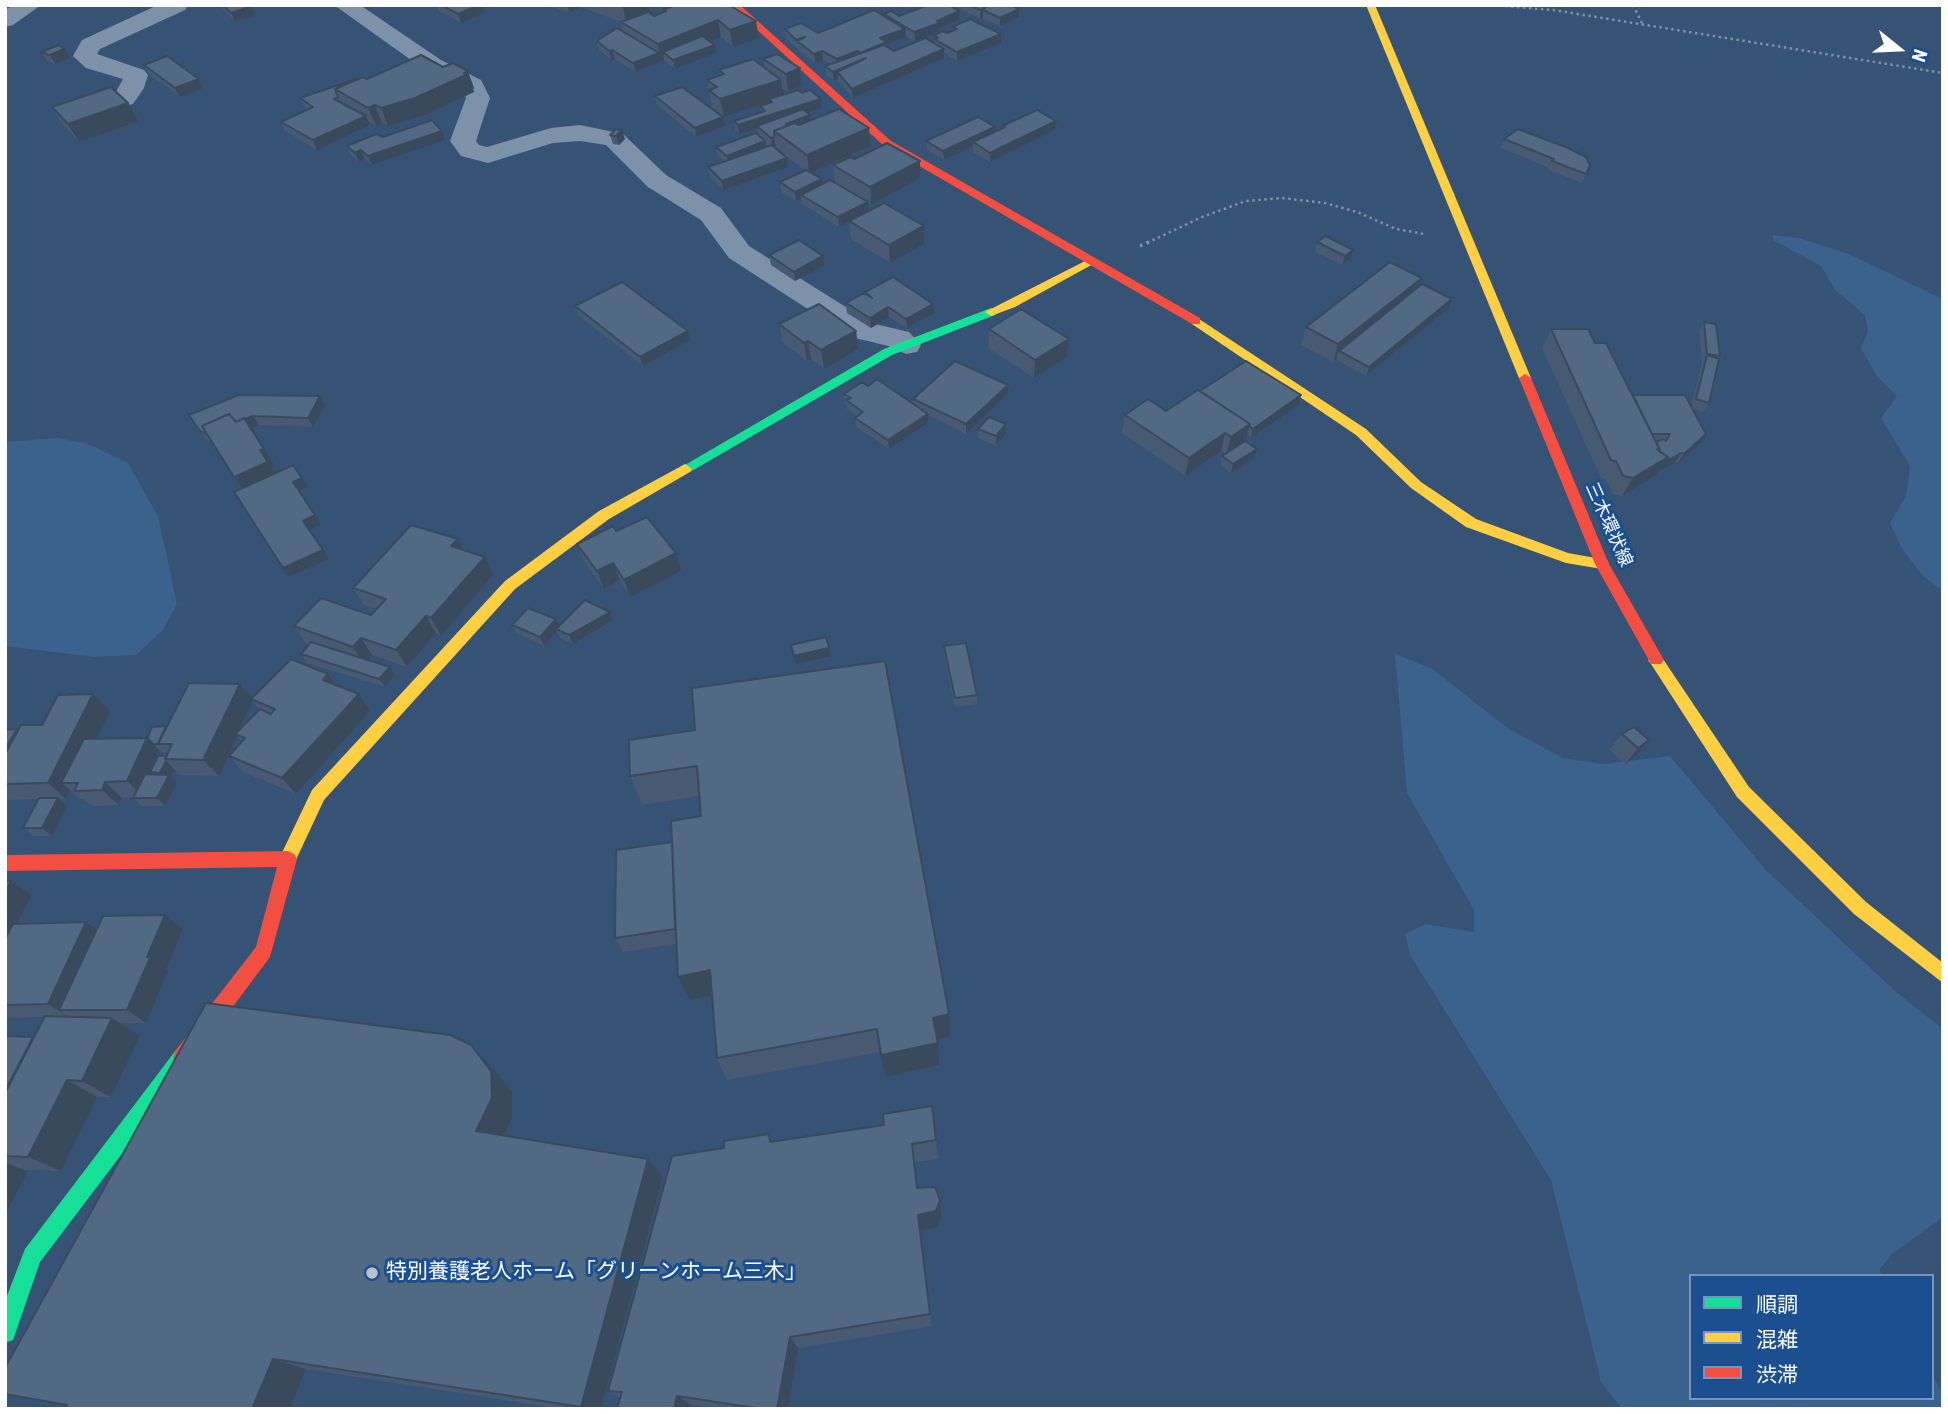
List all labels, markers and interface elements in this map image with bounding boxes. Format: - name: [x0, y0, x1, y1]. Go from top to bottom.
- north arrow: [1864, 14, 1934, 84]
- text: N: [1907, 47, 1932, 65]
- street label: 三木環状線: [1580, 479, 1636, 571]
- place label: 特別養護老人ホーム「グリーンホーム三木」: [386, 1260, 806, 1286]
- marker: 特別養護老人ホーム「グリーンホーム三木」: [364, 1265, 380, 1281]
- legend: [1689, 1274, 1934, 1400]
- text: 順調: [1756, 1293, 1798, 1317]
- text: 混雑: [1756, 1328, 1798, 1352]
- text: 渋滞: [1756, 1363, 1798, 1387]

